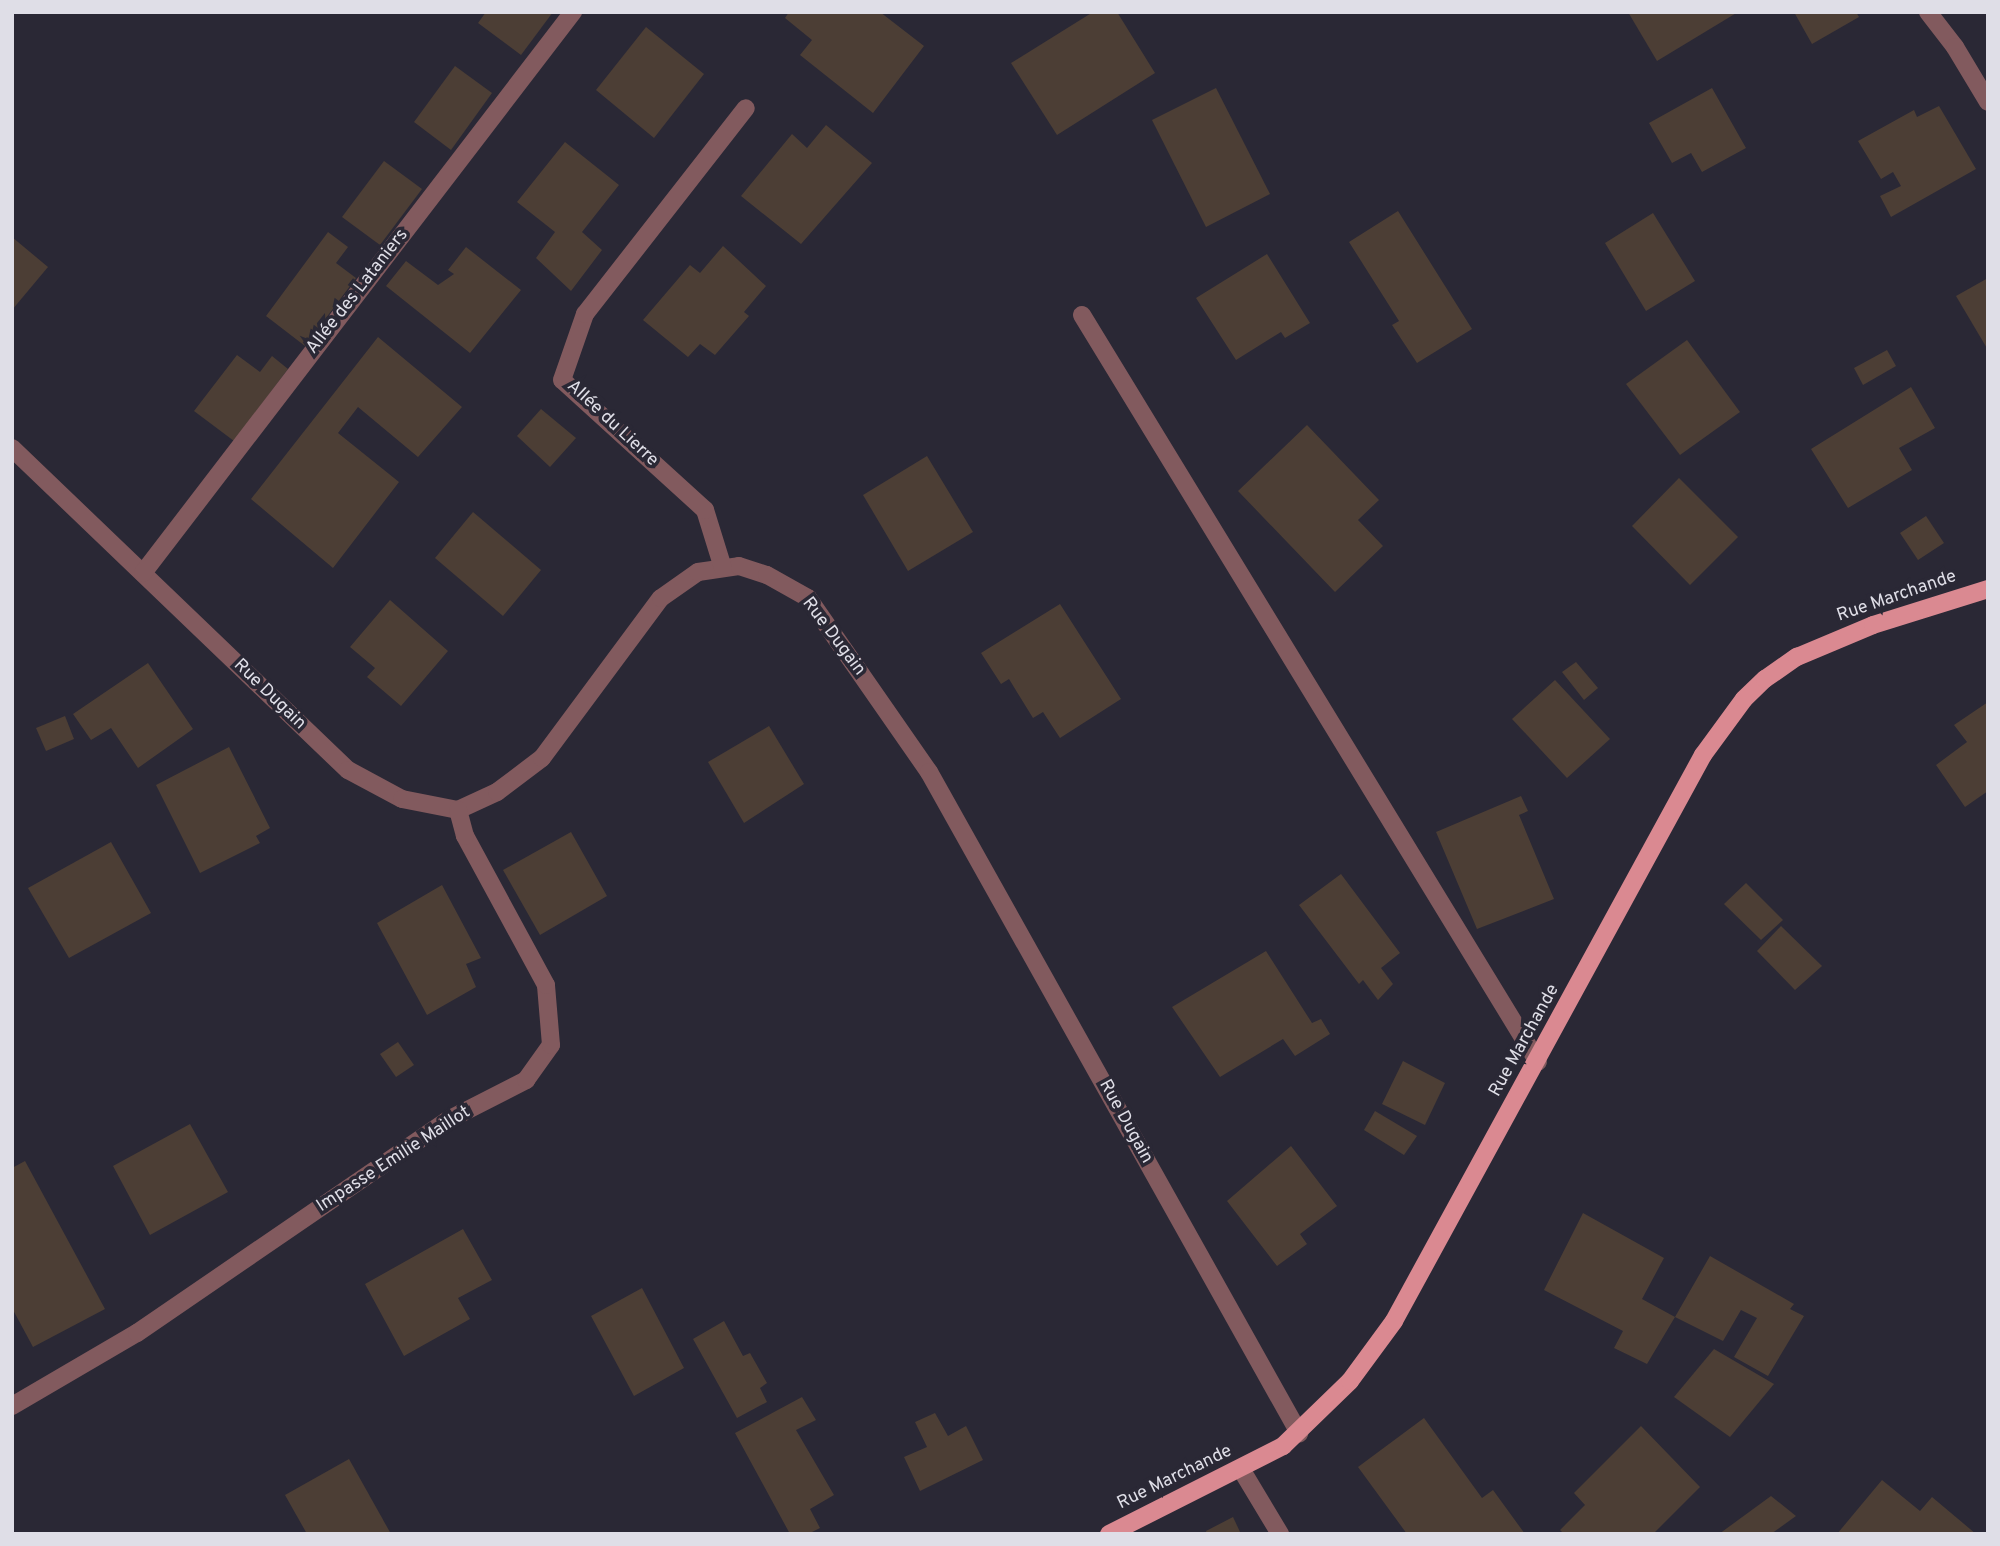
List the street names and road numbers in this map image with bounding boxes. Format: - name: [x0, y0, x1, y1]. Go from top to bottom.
- street label: Allée des Lataniers: [302, 225, 414, 359]
- street label: Allée du Lierre: [562, 376, 662, 472]
- street label: Rue Marchande: [1834, 566, 1960, 628]
- street label: Rue Dugain: [797, 594, 869, 680]
- street label: Rue Dugain: [228, 655, 310, 735]
- street label: Rue Marchande: [1485, 981, 1565, 1101]
- street label: Rue Dugain: [1093, 1076, 1157, 1168]
- street label: Impasse Emilie Maillot: [313, 1102, 475, 1218]
- street label: Rue Marchande: [1114, 1441, 1236, 1515]

